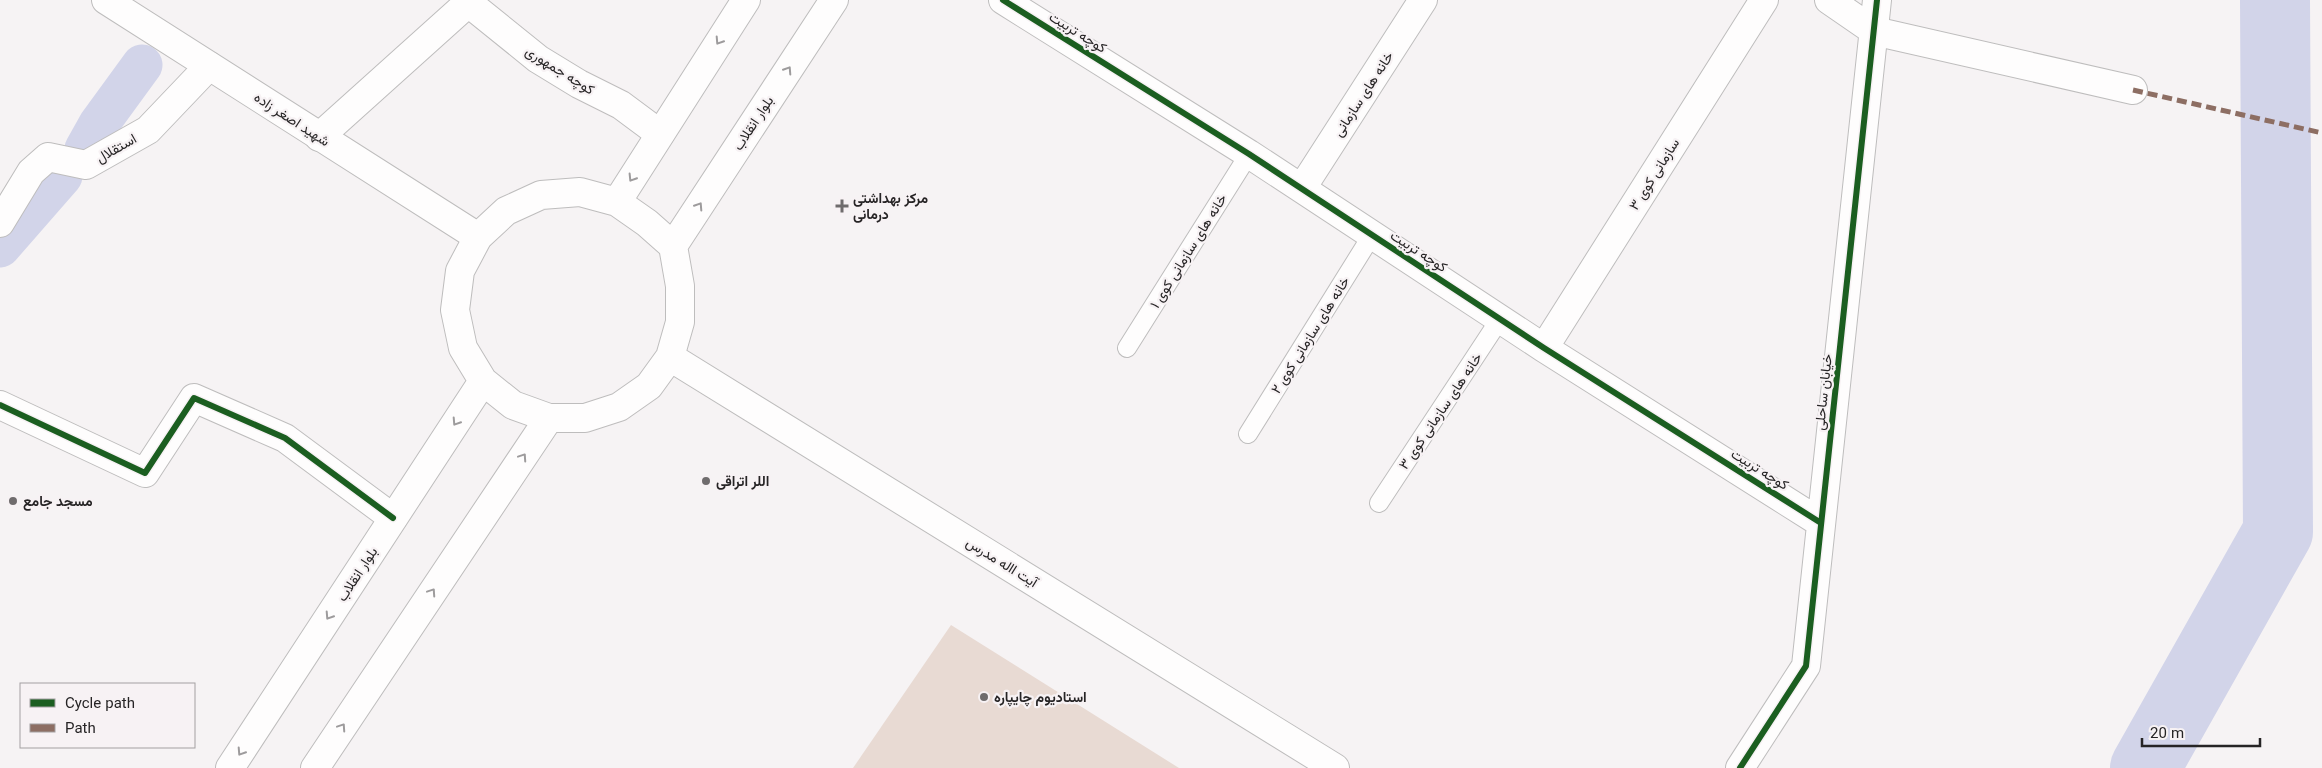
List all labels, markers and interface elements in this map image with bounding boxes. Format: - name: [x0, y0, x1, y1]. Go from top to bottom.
- street label: کوچه تربیت: [1044, 7, 1110, 60]
- one-way arrow: [716, 36, 726, 45]
- street label: کوچه جمهوری: [520, 42, 598, 102]
- street label: خانه های سازمانی: [1329, 48, 1401, 142]
- one-way arrow: [782, 66, 792, 75]
- street label: شهید اصغر زاده: [249, 88, 333, 154]
- street label: بلوار انقلاب: [729, 92, 781, 156]
- street label: استقلال: [92, 129, 142, 170]
- street label: سازمانی کوی ۳: [1625, 135, 1687, 216]
- one-way arrow: [629, 173, 638, 182]
- place label: مرکز بهداشتی درمانی: [853, 189, 929, 227]
- street label: خانه های سازمانی کوی ۱: [1146, 190, 1234, 314]
- marker: مرکز بهداشتی درمانی: [835, 199, 849, 213]
- one-way arrow: [693, 202, 702, 211]
- street label: کوچه تربیت: [1385, 226, 1451, 279]
- street label: خانه های سازمانی کوی ۲: [1267, 273, 1357, 399]
- street label: خانه های سازمانی کوی ۳: [1394, 349, 1489, 475]
- street label: خیابان ساحلی: [1810, 353, 1840, 432]
- one-way arrow: [453, 416, 463, 425]
- street label: کوچه تربیت: [1726, 444, 1792, 497]
- one-way arrow: [517, 454, 526, 463]
- place label: اللر اتراقی: [716, 472, 769, 494]
- marker: اللر اتراقی: [700, 475, 712, 487]
- place label: مسجد جامع: [23, 492, 93, 514]
- marker: مسجد جامع: [7, 495, 19, 507]
- street label: آیت االه مدرس: [961, 533, 1043, 595]
- street label: بلوار انقلاب: [333, 543, 385, 607]
- one-way arrow: [426, 589, 436, 598]
- one-way arrow: [326, 611, 336, 620]
- legend: [20, 683, 195, 748]
- place label: استادیوم چایپاره: [994, 688, 1087, 710]
- marker: استادیوم چایپاره: [978, 691, 990, 703]
- text: Cycle path: [65, 693, 135, 716]
- scale bar: [2142, 716, 2260, 748]
- text: Path: [65, 718, 96, 741]
- text: 20 m: [2150, 723, 2184, 746]
- one-way arrow: [336, 724, 345, 733]
- one-way arrow: [237, 747, 247, 756]

